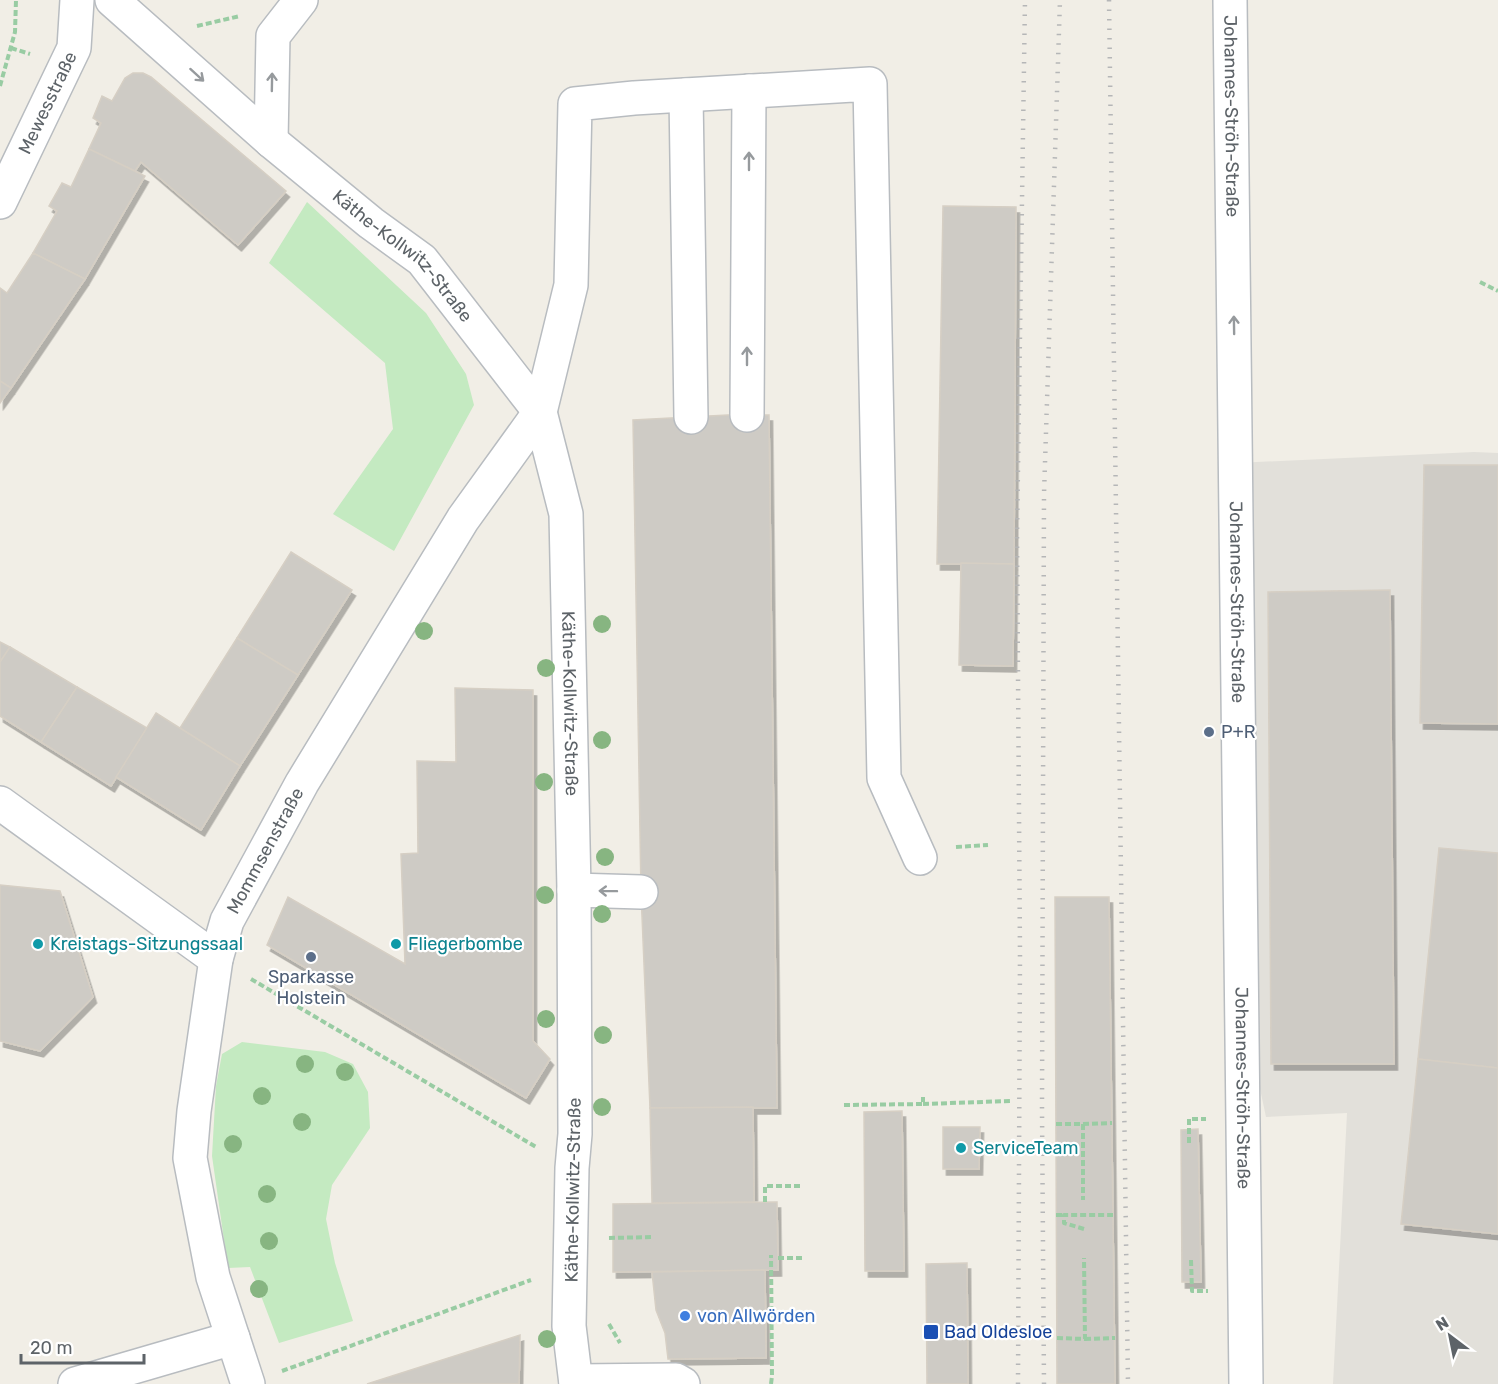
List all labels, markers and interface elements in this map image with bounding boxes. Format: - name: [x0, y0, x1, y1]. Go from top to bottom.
- street label: Johannes-Ströh-Straße: [1219, 15, 1244, 217]
- street label: Mewesstraße: [14, 48, 82, 158]
- one-way arrow: [189, 68, 204, 82]
- one-way arrow: [266, 73, 278, 93]
- one-way arrow: [743, 152, 755, 172]
- street label: Käthe-Kollwitz-Straße: [328, 185, 477, 327]
- one-way arrow: [1228, 315, 1240, 335]
- one-way arrow: [742, 347, 753, 367]
- street label: Johannes-Ströh-Straße: [1225, 501, 1249, 703]
- street label: Käthe-Kollwitz-Straße: [557, 611, 583, 796]
- place label: P+R: [1221, 721, 1256, 743]
- marker: P+R: [1202, 725, 1216, 739]
- street label: Mommsenstraße: [222, 784, 308, 918]
- one-way arrow: [598, 885, 618, 897]
- place label: Kreistags-Sitzungssaal: [50, 933, 243, 955]
- place label: Fliegerbombe: [408, 933, 523, 955]
- marker: Kreistags-Sitzungssaal: [31, 937, 45, 951]
- marker: Fliegerbombe: [389, 937, 403, 951]
- marker: Sparkasse Holstein: [304, 950, 318, 964]
- place label: Sparkasse Holstein: [268, 966, 354, 1009]
- street label: Johannes-Ströh-Straße: [1230, 987, 1255, 1189]
- street label: Käthe-Kollwitz-Straße: [560, 1097, 586, 1283]
- place label: ServiceTeam: [973, 1137, 1078, 1159]
- marker: ServiceTeam: [954, 1141, 968, 1155]
- place label: von Allwörden: [697, 1305, 816, 1327]
- north arrow: [1420, 1306, 1480, 1366]
- marker: von Allwörden: [678, 1309, 692, 1323]
- text: N: [1432, 1313, 1452, 1335]
- place label: Bad Oldesloe: [944, 1321, 1052, 1343]
- marker: Bad Oldesloe: [922, 1323, 940, 1341]
- scale bar: [21, 1327, 144, 1365]
- text: 20 m: [30, 1337, 72, 1359]

